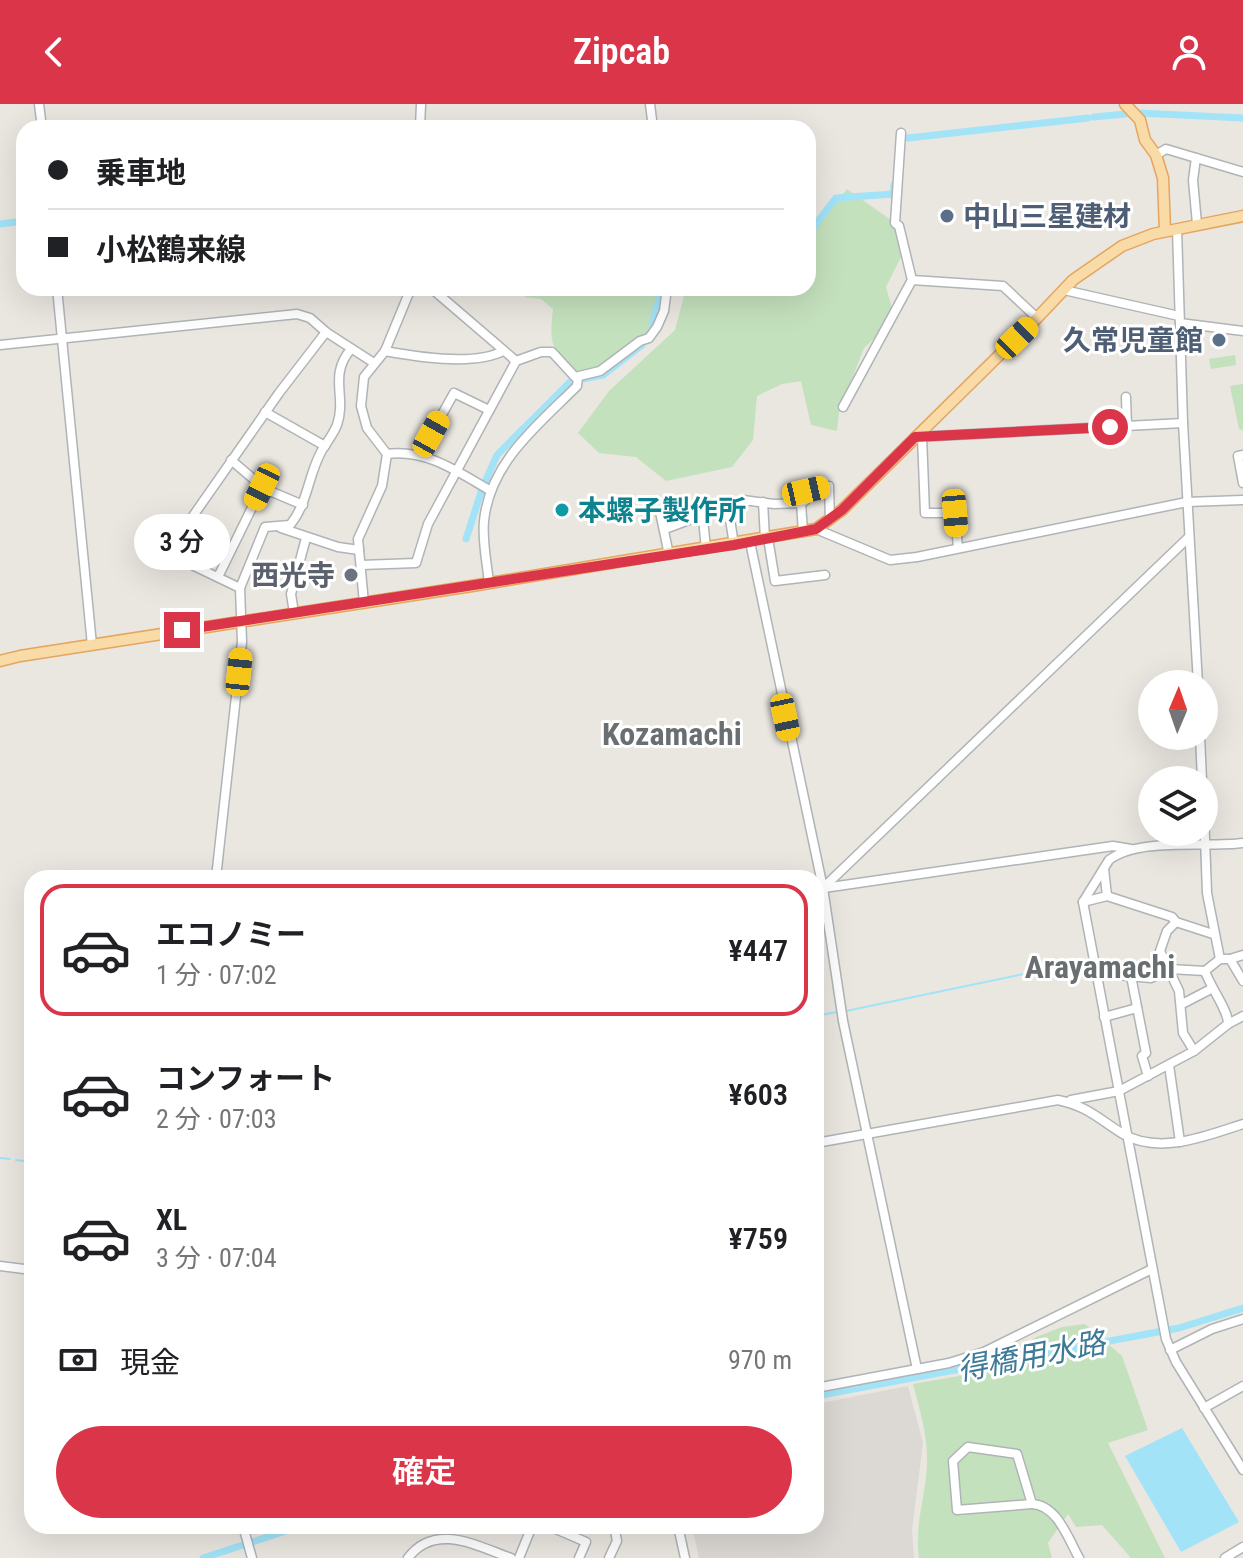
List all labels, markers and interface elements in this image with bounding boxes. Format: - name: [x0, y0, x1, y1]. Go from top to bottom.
- icon: back: [32, 30, 76, 74]
- icon: person: [1167, 30, 1211, 74]
- text: Zipcab: [573, 31, 670, 73]
- text: 乗車地: [96, 155, 186, 190]
- place label: 中山三星建材: [963, 200, 1131, 233]
- marker: 中山三星建材: [938, 207, 956, 225]
- text: 小松鶴来線: [96, 232, 246, 267]
- car: [991, 313, 1043, 363]
- place label: 久常児童館: [1063, 324, 1203, 357]
- marker: 久常児童館: [1210, 331, 1228, 349]
- car: [409, 407, 453, 461]
- route start: [1092, 409, 1128, 445]
- car: [241, 460, 283, 514]
- car: [780, 474, 832, 508]
- car: [941, 488, 969, 538]
- place label: 本螺子製作所: [578, 494, 746, 527]
- marker: 本螺子製作所: [553, 501, 571, 519]
- callout: 3 分: [134, 514, 230, 570]
- text: 3 分: [159, 527, 205, 557]
- place label: 西光寺: [251, 559, 335, 592]
- marker: 西光寺: [342, 566, 360, 584]
- route end: [164, 612, 200, 648]
- car: [225, 647, 253, 697]
- north arrow: [1138, 670, 1218, 750]
- map controls: [1138, 670, 1218, 846]
- car: [768, 691, 802, 743]
- district label: Kozamachi: [602, 715, 742, 753]
- button: layers: [1138, 766, 1218, 846]
- icon: car: [60, 914, 132, 986]
- text: エコノミー: [156, 917, 306, 952]
- text: ¥447: [729, 933, 788, 968]
- district label: Arayamachi: [1025, 948, 1175, 986]
- text: 1 分 · 07:02: [156, 960, 276, 990]
- icon: car: [60, 1058, 132, 1130]
- text: コンフォート: [156, 1061, 335, 1096]
- text: ¥603: [729, 1077, 788, 1112]
- text: 2 分 · 07:03: [156, 1104, 276, 1134]
- icon: car: [60, 1202, 132, 1274]
- text: XL: [156, 1202, 187, 1237]
- text: ¥759: [729, 1221, 788, 1256]
- text: 3 分 · 07:04: [156, 1243, 276, 1273]
- water label: 得橋用水路: [954, 1324, 1111, 1387]
- icon: cash: [56, 1338, 100, 1382]
- text: 現金: [120, 1345, 180, 1380]
- text: 970 m: [728, 1345, 792, 1375]
- button: 確定: [56, 1426, 792, 1518]

